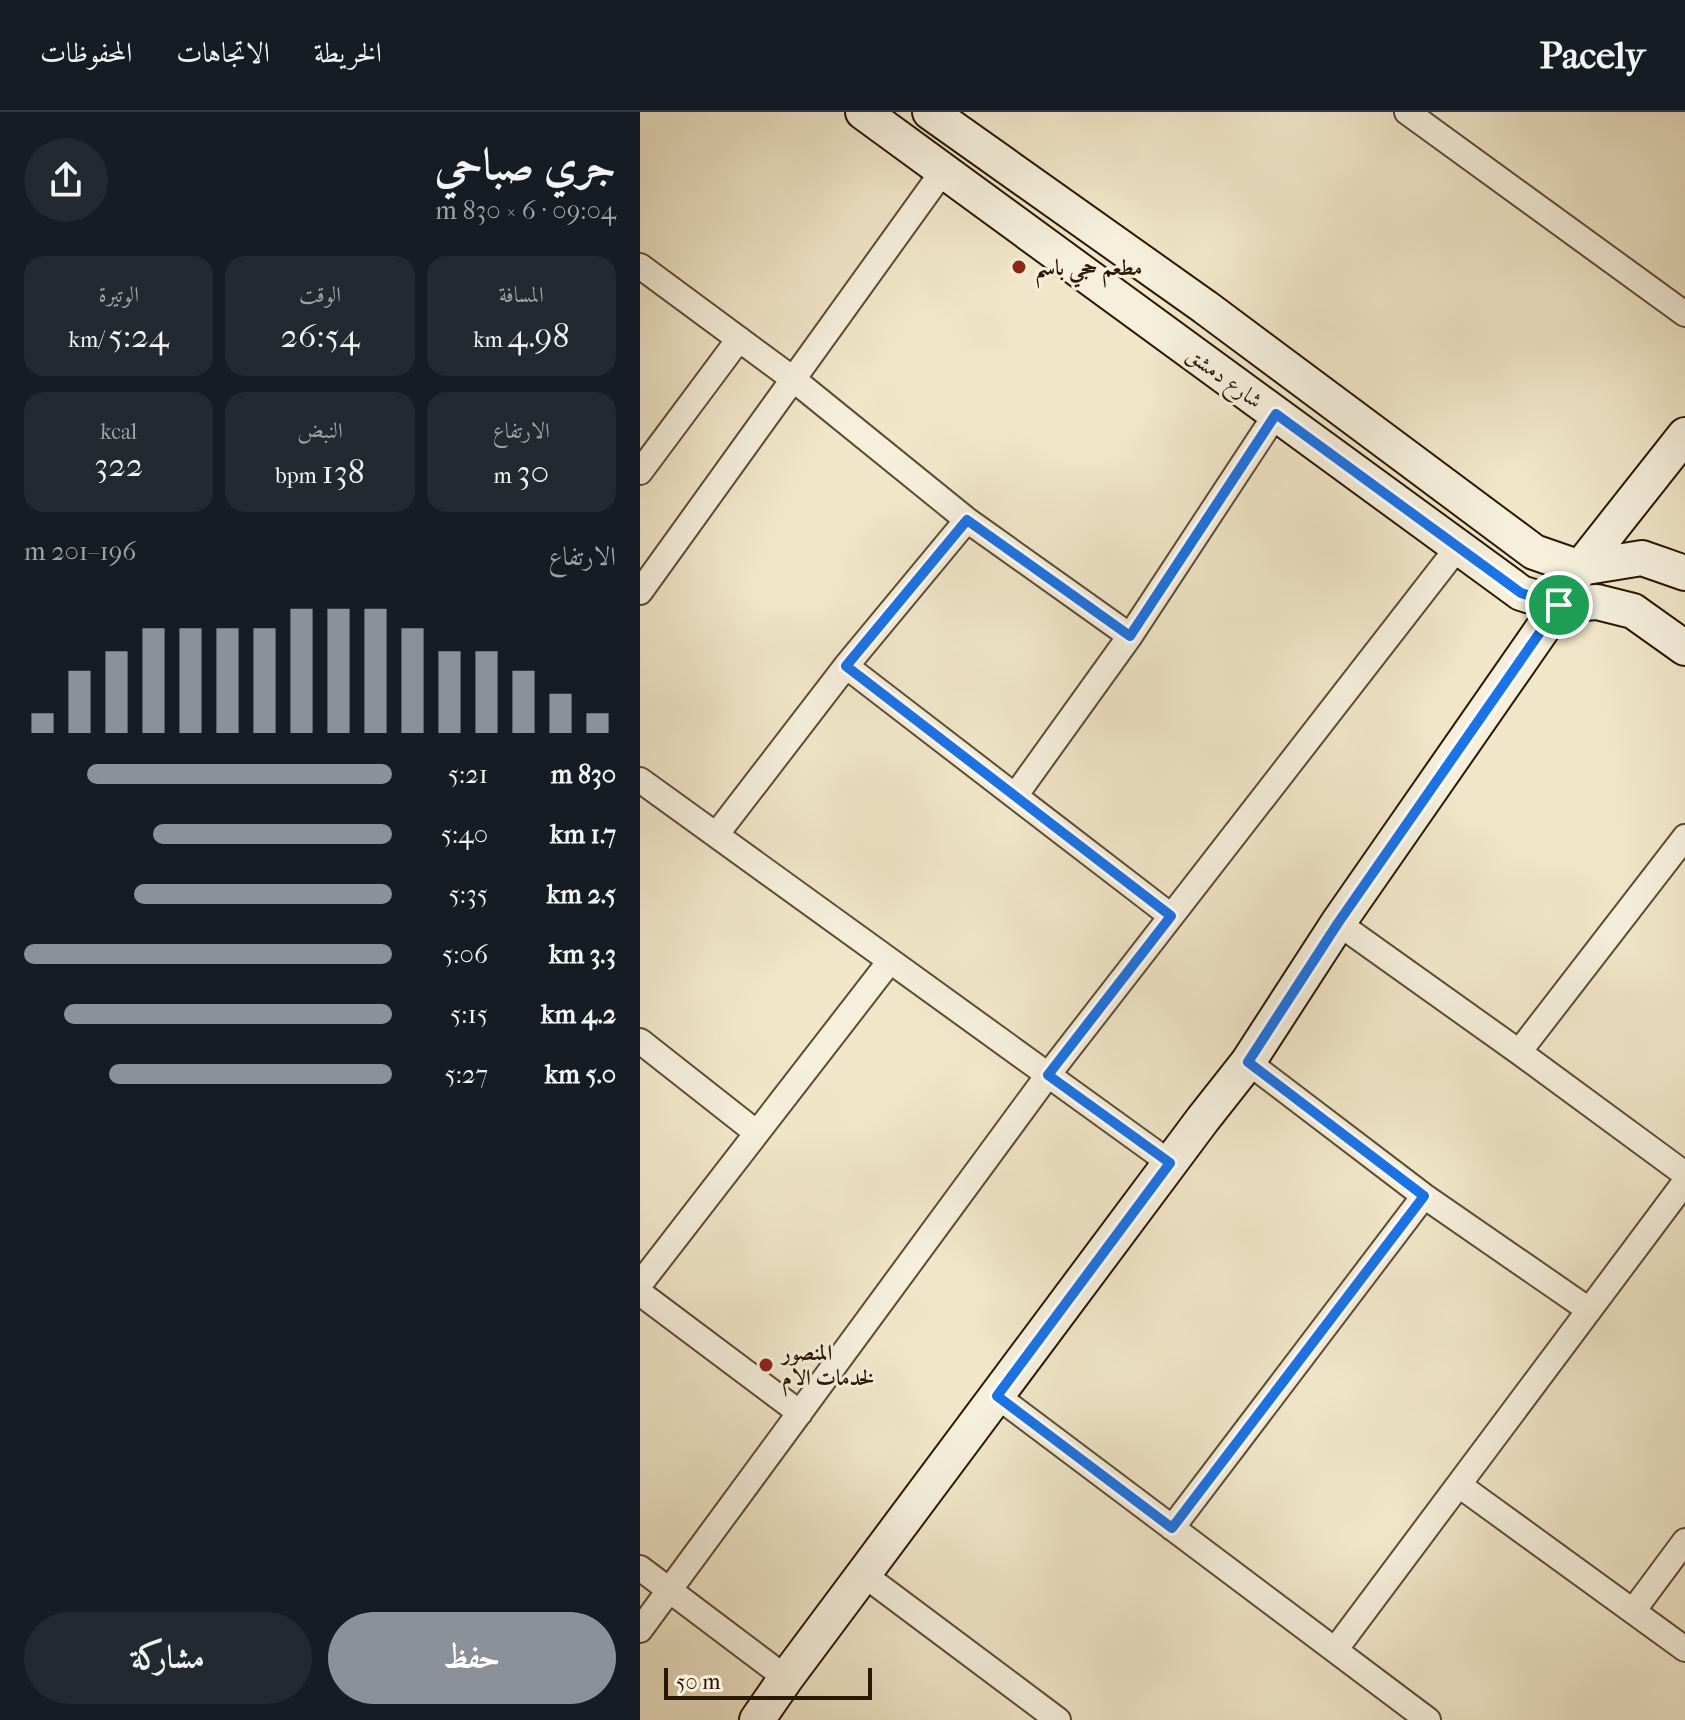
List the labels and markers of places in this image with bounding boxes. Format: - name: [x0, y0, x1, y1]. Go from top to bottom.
- place label: مطعم حجي باسم: [1035, 255, 1142, 289]
- marker: مطعم حجي باسم: [1010, 258, 1028, 276]
- pin: [1525, 571, 1593, 639]
- place label: المنصور لخدمات الام: [779, 1340, 874, 1397]
- marker: المنصور لخدمات الام: [757, 1356, 775, 1374]

